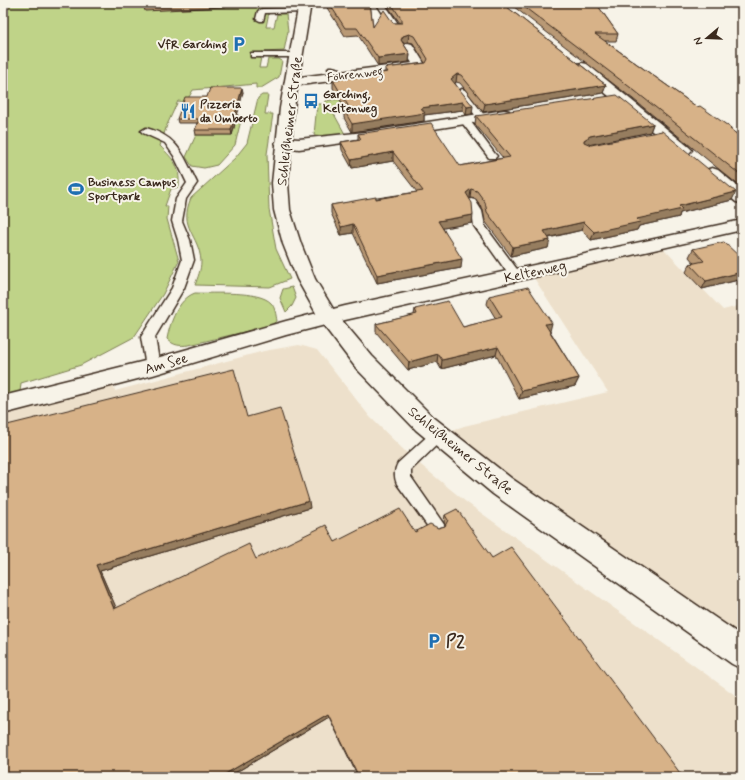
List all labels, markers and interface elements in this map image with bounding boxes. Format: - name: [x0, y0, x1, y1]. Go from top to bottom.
- north arrow: [687, 18, 727, 58]
- parking icon: VfR Garching: [230, 35, 248, 53]
- text: N: [691, 35, 706, 47]
- place label: VfR Garching: [158, 37, 227, 54]
- street label: Schleißheimer Straße: [273, 55, 307, 187]
- street label: Föhrenweg: [326, 64, 385, 87]
- place label: Garching, Keltenweg: [323, 87, 377, 118]
- bus stop icon: Garching, Keltenweg: [302, 92, 320, 110]
- place label: Pizzeria da Umberto: [200, 97, 258, 127]
- restaurant icon: Pizzeria da Umberto: [179, 102, 197, 120]
- place label: Business Campus Sportpark: [88, 175, 176, 205]
- sports icon: Business Campus Sportpark: [67, 180, 85, 198]
- street label: Keltenweg: [502, 257, 568, 288]
- street label: Am See: [143, 349, 190, 379]
- street label: Schleißheimer Straße: [404, 403, 517, 499]
- place label: P2: [446, 631, 465, 653]
- parking icon: P2: [425, 632, 443, 650]

